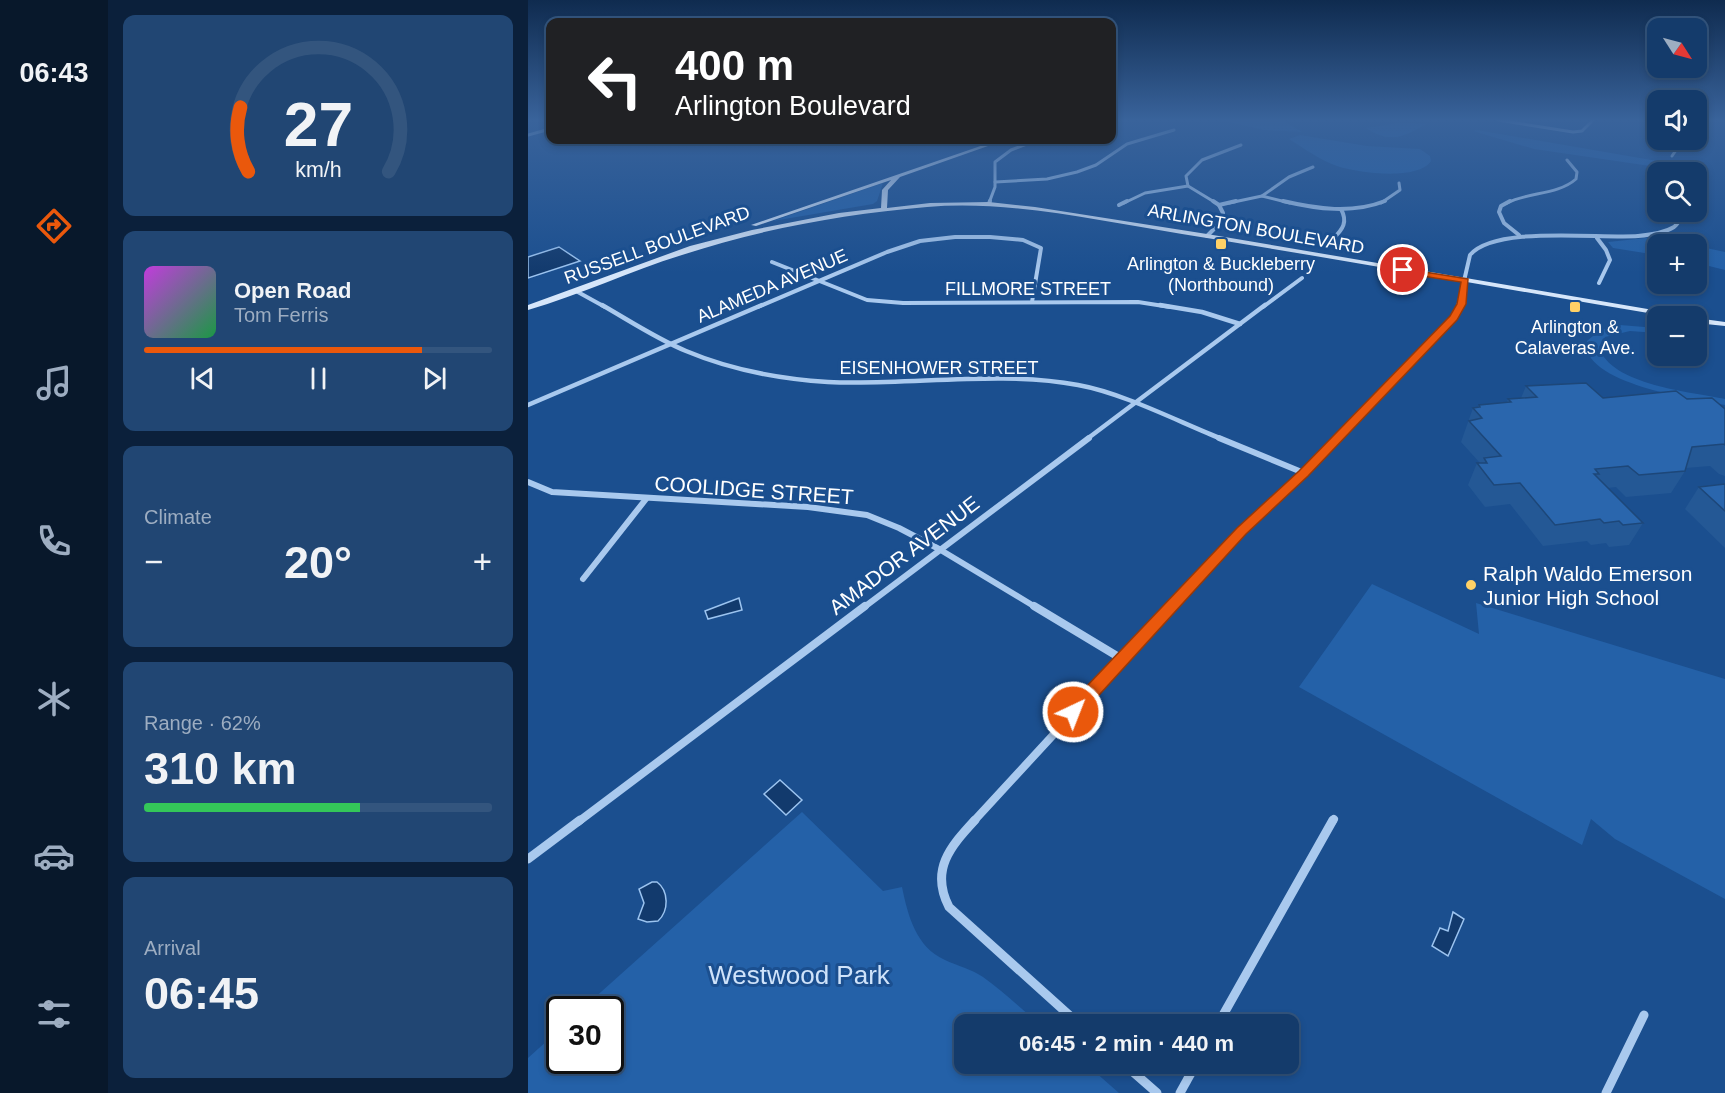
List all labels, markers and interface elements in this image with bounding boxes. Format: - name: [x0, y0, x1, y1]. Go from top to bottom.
- north arrow: [1647, 18, 1707, 78]
- map controls: [1647, 18, 1707, 366]
- icon: left: [576, 42, 654, 120]
- text: 400 m: [675, 42, 794, 89]
- text: 06:43: [19, 58, 89, 88]
- text: 27: [283, 90, 353, 159]
- button: sound: [1647, 90, 1707, 150]
- text: Arlington Boulevard: [675, 91, 911, 121]
- text: km/h: [295, 159, 341, 183]
- button: search: [1647, 162, 1707, 222]
- street label: ARLINGTON BOULEVARD: [1146, 200, 1366, 258]
- street label: RUSSELL BOULEVARD: [561, 202, 753, 288]
- icon: directions: [33, 205, 75, 247]
- button: +: [1647, 234, 1707, 294]
- marker: Arlington & Buckleberry (Northbound): [1214, 237, 1228, 251]
- pin: [1377, 244, 1428, 295]
- street label: ALAMEDA AVENUE: [694, 245, 850, 327]
- icon: arrive: [1386, 253, 1419, 286]
- place label: Arlington & Buckleberry (Northbound): [1127, 254, 1315, 295]
- text: Open Road: [234, 278, 351, 303]
- street label: FILLMORE STREET: [945, 279, 1111, 299]
- marker: Arlington & Calaveras Ave.: [1568, 300, 1582, 314]
- text: Tom Ferris: [234, 304, 328, 326]
- button: −: [1647, 306, 1707, 366]
- place label: Arlington & Calaveras Ave.: [1515, 317, 1635, 358]
- street label: EISENHOWER STREET: [839, 358, 1039, 378]
- icon: music: [33, 362, 75, 404]
- icon: previous: [186, 362, 219, 395]
- icon: pause: [302, 362, 335, 395]
- icon: next: [418, 362, 451, 395]
- street label: COOLIDGE STREET: [654, 472, 854, 508]
- street label: AMADOR AVENUE: [825, 491, 983, 619]
- text: Climate: [144, 506, 212, 528]
- icon: phone: [33, 520, 75, 562]
- text: 20°: [284, 537, 352, 588]
- text: −: [144, 543, 163, 580]
- text: +: [473, 543, 492, 580]
- place label: Ralph Waldo Emerson Junior High School: [1483, 562, 1692, 609]
- marker: Ralph Waldo Emerson Junior High School: [1464, 578, 1478, 592]
- icon: climate: [33, 678, 75, 720]
- position arrow: [1041, 680, 1105, 744]
- text: Range · 62%: [144, 712, 261, 734]
- text: 310 km: [144, 743, 297, 794]
- icon: car: [33, 835, 75, 877]
- text: Arrival: [144, 937, 201, 959]
- park label: Westwood Park: [708, 960, 891, 990]
- text: 06:45: [144, 968, 259, 1019]
- icon: filters: [33, 993, 75, 1035]
- speed limit sign: 30: [546, 996, 624, 1074]
- text: 06:45 · 2 min · 440 m: [1019, 1031, 1234, 1056]

